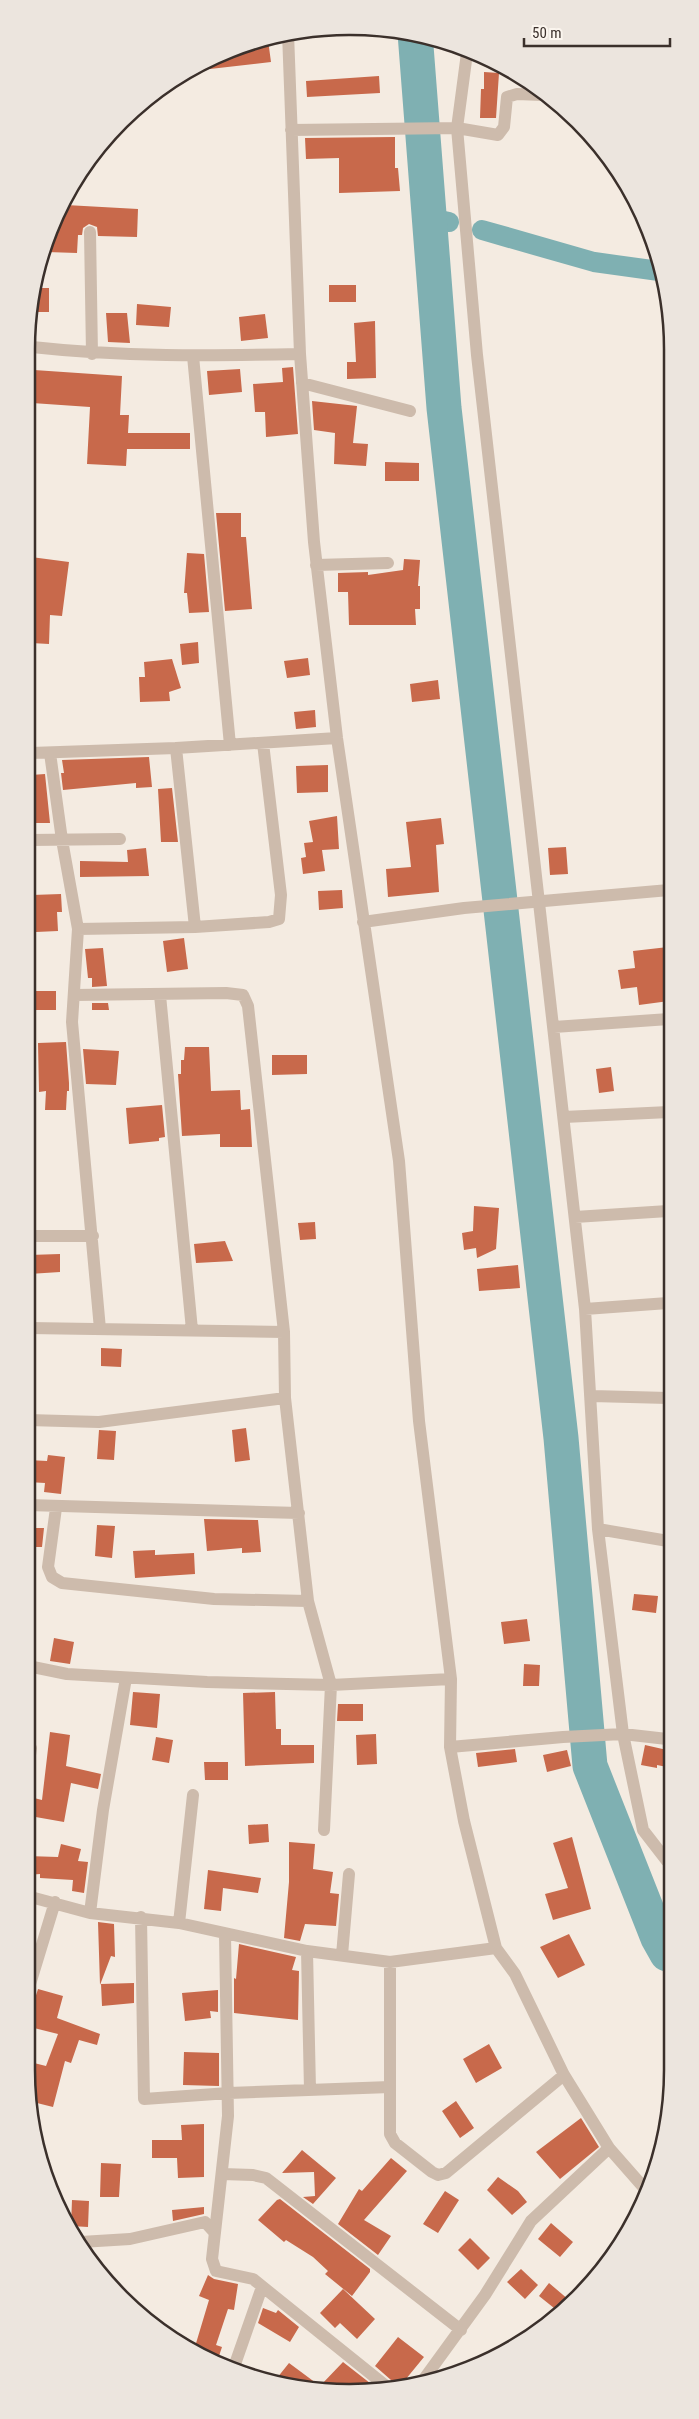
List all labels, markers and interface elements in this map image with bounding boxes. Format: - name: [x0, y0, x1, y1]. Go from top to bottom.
- scale bar: [524, 15, 670, 47]
- text: 50 m: [532, 24, 562, 42]

